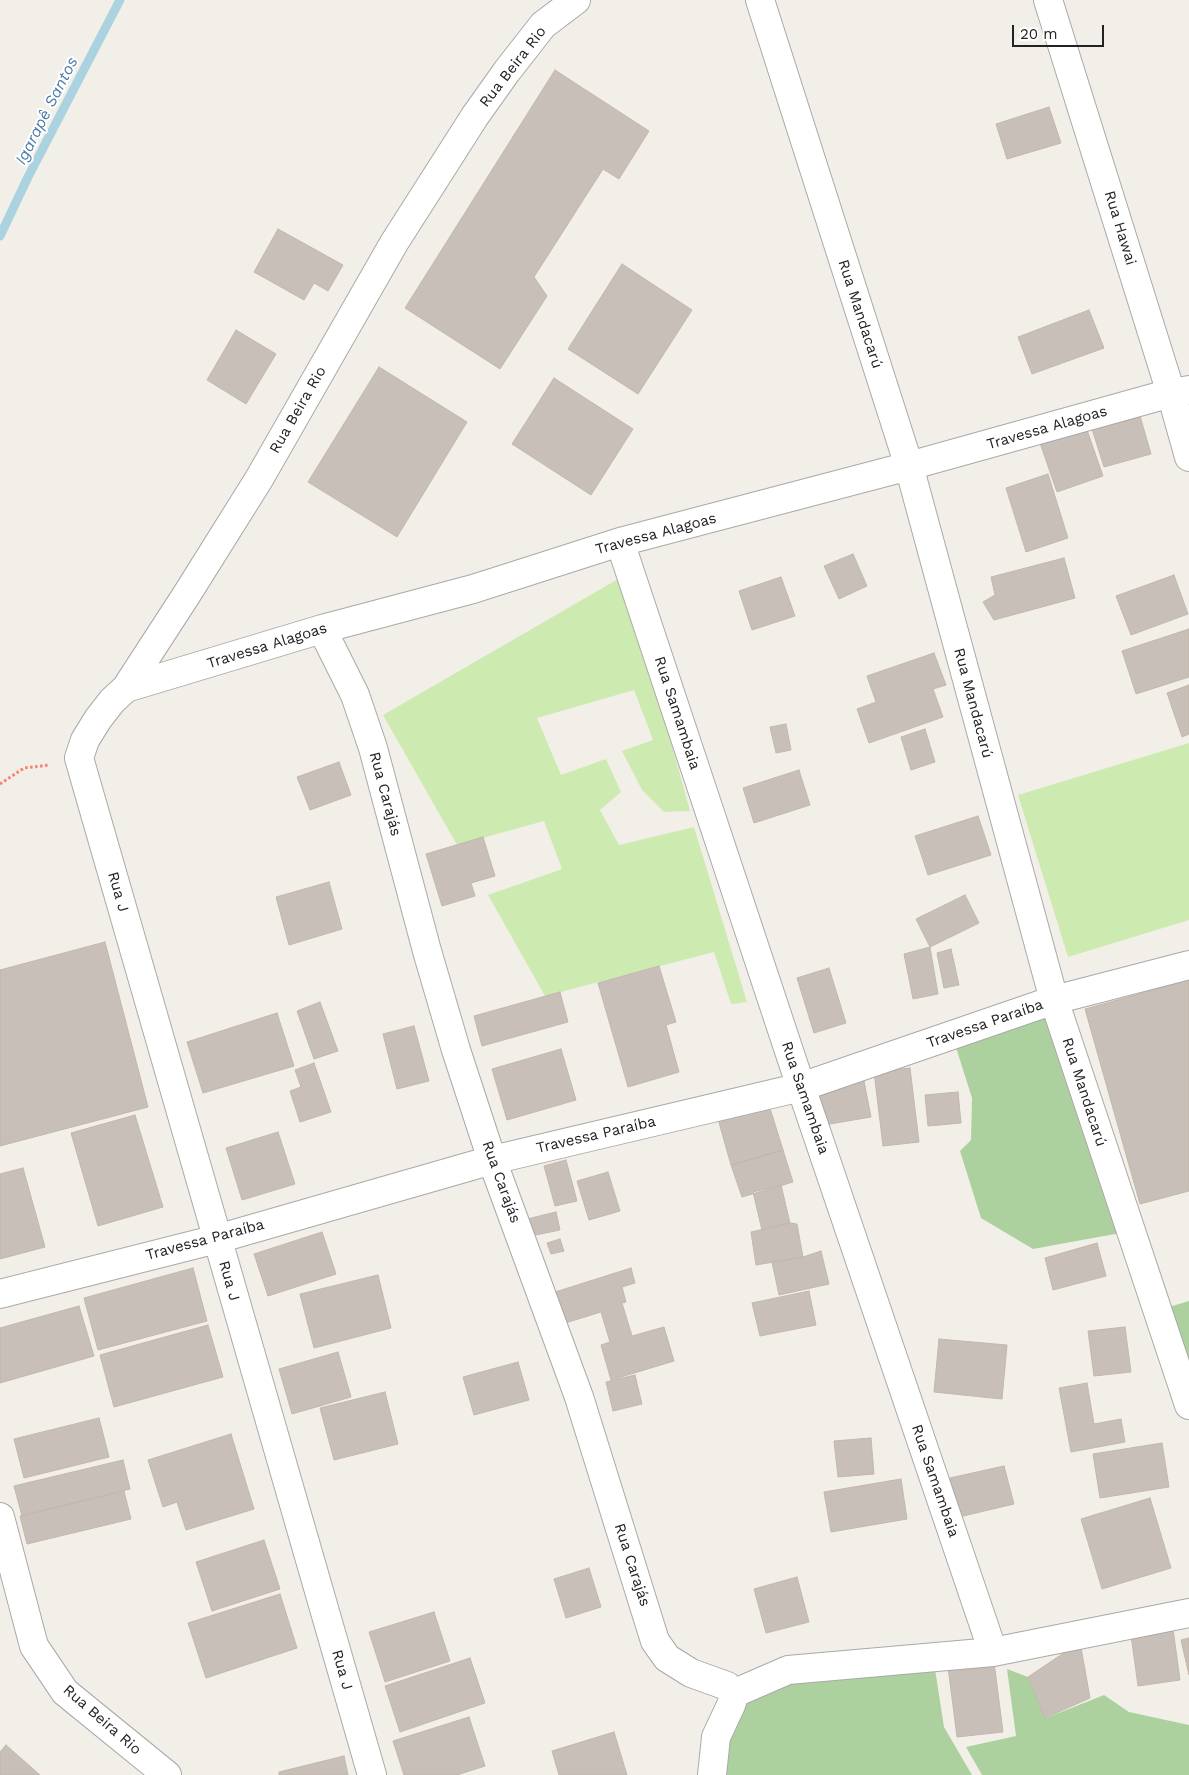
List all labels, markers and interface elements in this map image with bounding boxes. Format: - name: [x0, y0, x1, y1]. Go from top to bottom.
- scale bar: [1014, 15, 1106, 47]
- street label: Rua Beira Rio: [476, 23, 550, 111]
- text: 20 m: [1020, 25, 1058, 43]
- water label: Igarapê Santos: [12, 54, 82, 168]
- street label: Rua Hawai: [1100, 189, 1140, 267]
- street label: Rua Mandacarú: [834, 257, 886, 371]
- street label: Rua Beira Rio: [266, 363, 330, 457]
- street label: Travessa Alagoas: [985, 402, 1109, 454]
- street label: Travessa Alagoas: [594, 509, 718, 559]
- street label: Travessa Alagoas: [205, 619, 329, 673]
- street label: Rua Mandacarú: [950, 646, 996, 760]
- street label: Rua Samambaia: [650, 654, 704, 772]
- street label: Rua Carajás: [365, 750, 405, 838]
- street label: Rua J: [104, 870, 132, 914]
- street label: Travessa Paraíba: [924, 996, 1046, 1052]
- street label: Rua Mandacarú: [1058, 1035, 1110, 1149]
- street label: Rua Samambaia: [777, 1039, 833, 1157]
- street label: Travessa Paraíba: [535, 1113, 657, 1157]
- street label: Rua Carajás: [478, 1138, 524, 1226]
- street label: Travessa Paraíba: [144, 1216, 266, 1264]
- street label: Rua J: [215, 1259, 243, 1303]
- street label: Rua Samambaia: [907, 1422, 963, 1540]
- street label: Rua Carajás: [610, 1521, 654, 1609]
- street label: Rua J: [328, 1648, 356, 1692]
- street label: Rua Beira Rio: [59, 1681, 145, 1759]

